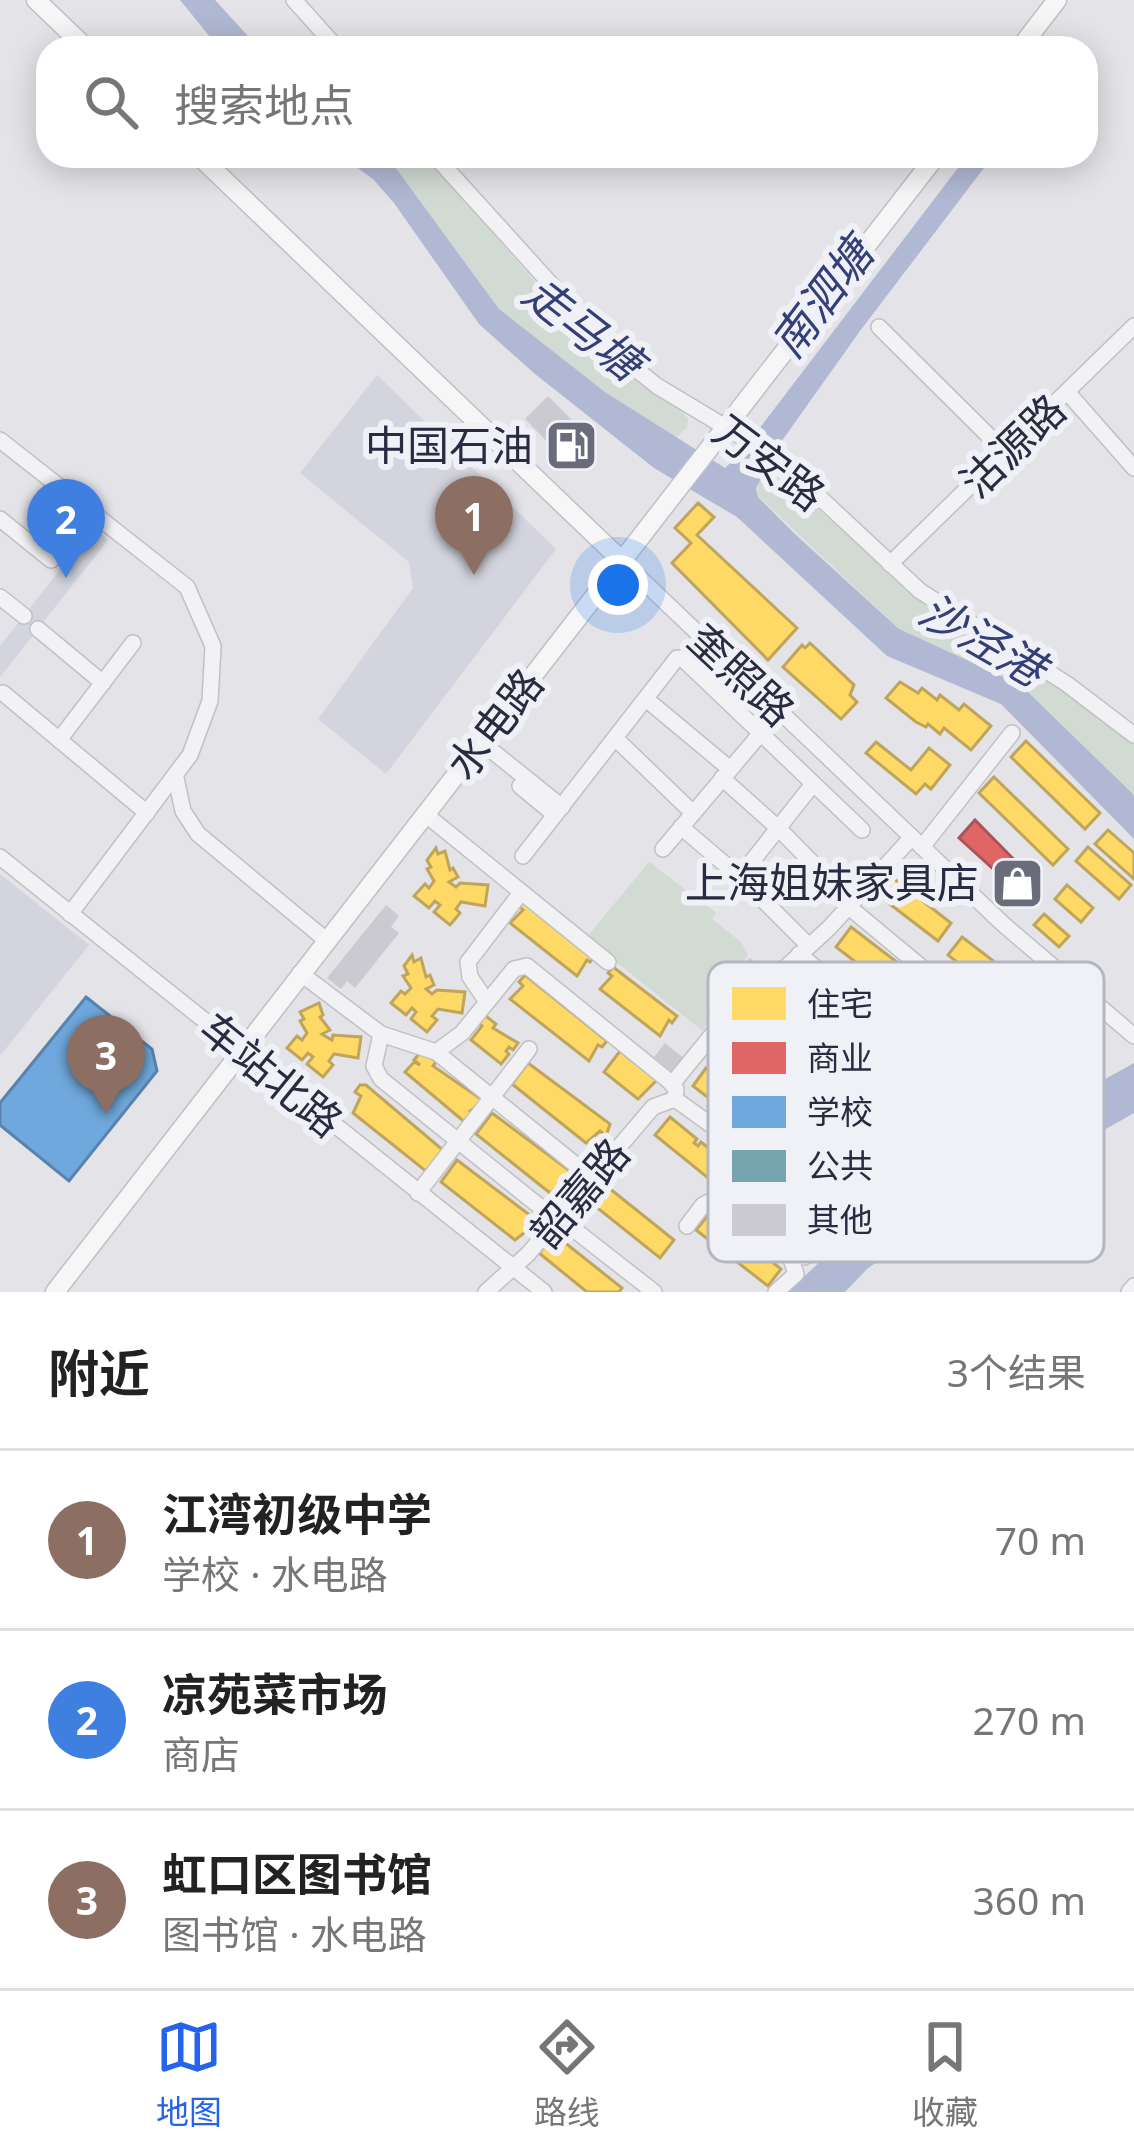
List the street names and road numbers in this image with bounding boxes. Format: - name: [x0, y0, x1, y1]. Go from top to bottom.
- street label: 沽源路: [947, 381, 1077, 509]
- street label: 万安路: [702, 401, 837, 522]
- street label: 奎照路: [677, 610, 808, 738]
- street label: 水电路: [433, 656, 555, 790]
- street label: 车站北路: [189, 999, 355, 1149]
- street label: 韶嘉路: [517, 1125, 641, 1259]

